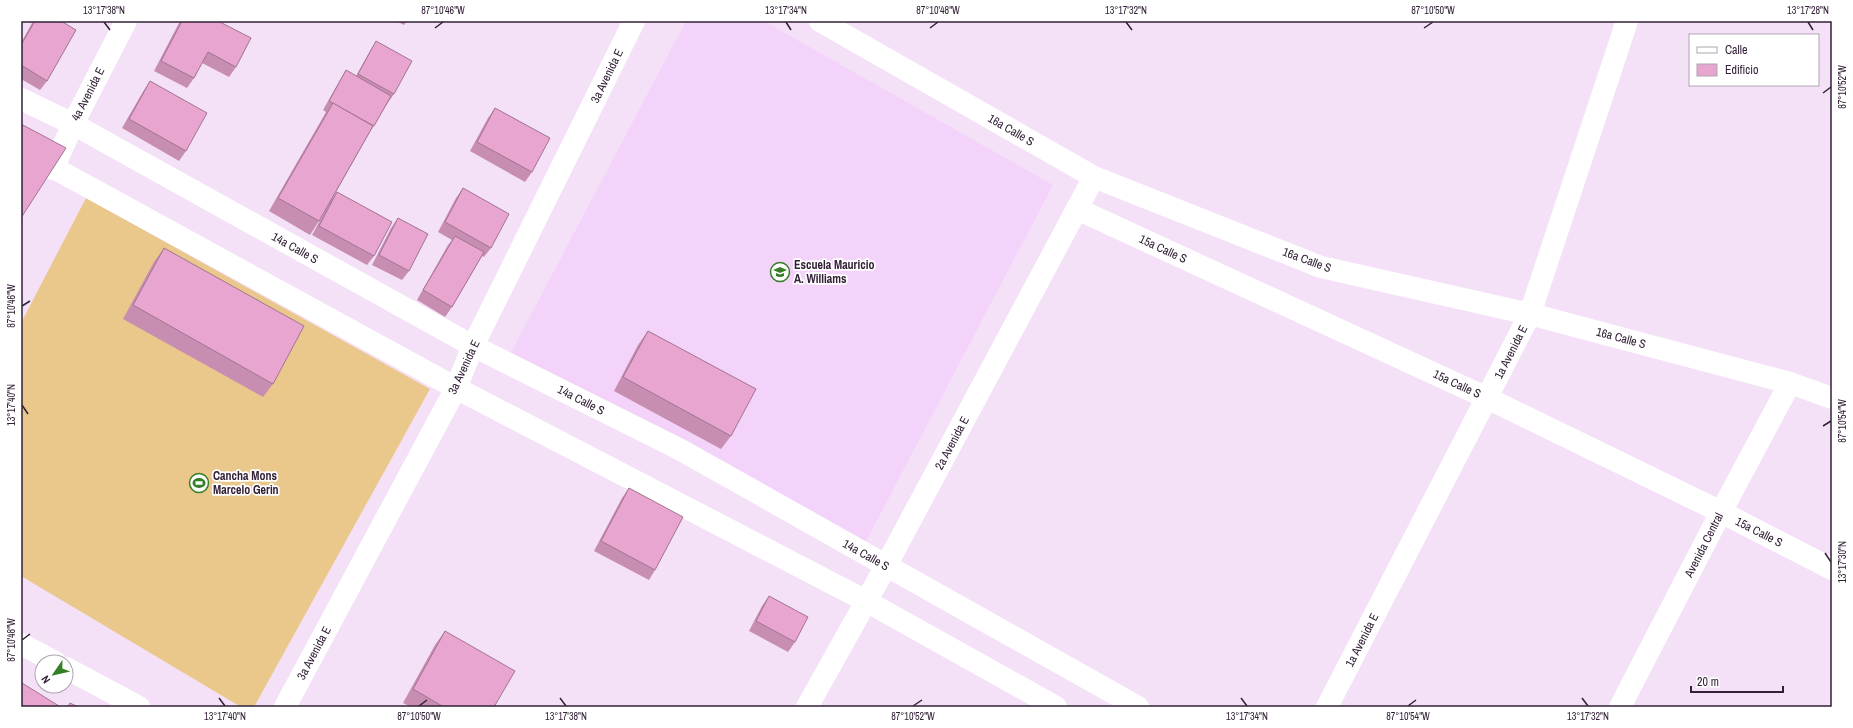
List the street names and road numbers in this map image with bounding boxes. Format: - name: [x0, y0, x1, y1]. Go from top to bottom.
- street label: 3a Avenida E: [587, 46, 627, 106]
- street label: 4a Avenida E: [68, 64, 108, 124]
- street label: 16a Calle S: [985, 110, 1037, 150]
- street label: 14a Calle S: [269, 229, 322, 268]
- street label: 15a Calle S: [1137, 231, 1190, 267]
- street label: 16a Calle S: [1280, 244, 1334, 276]
- street label: 1a Avenida E: [1491, 322, 1531, 382]
- street label: 16a Calle S: [1594, 324, 1648, 352]
- street label: 3a Avenida E: [444, 337, 484, 397]
- street label: 15a Calle S: [1431, 366, 1484, 402]
- street label: 14a Calle S: [555, 381, 608, 419]
- street label: 2a Avenida E: [931, 413, 973, 473]
- street label: Avenida Central: [1680, 510, 1727, 581]
- street label: 15a Calle S: [1733, 513, 1786, 551]
- street label: 14a Calle S: [840, 536, 893, 575]
- street label: 1a Avenida E: [1342, 610, 1382, 670]
- street label: 3a Avenida E: [293, 623, 335, 683]

